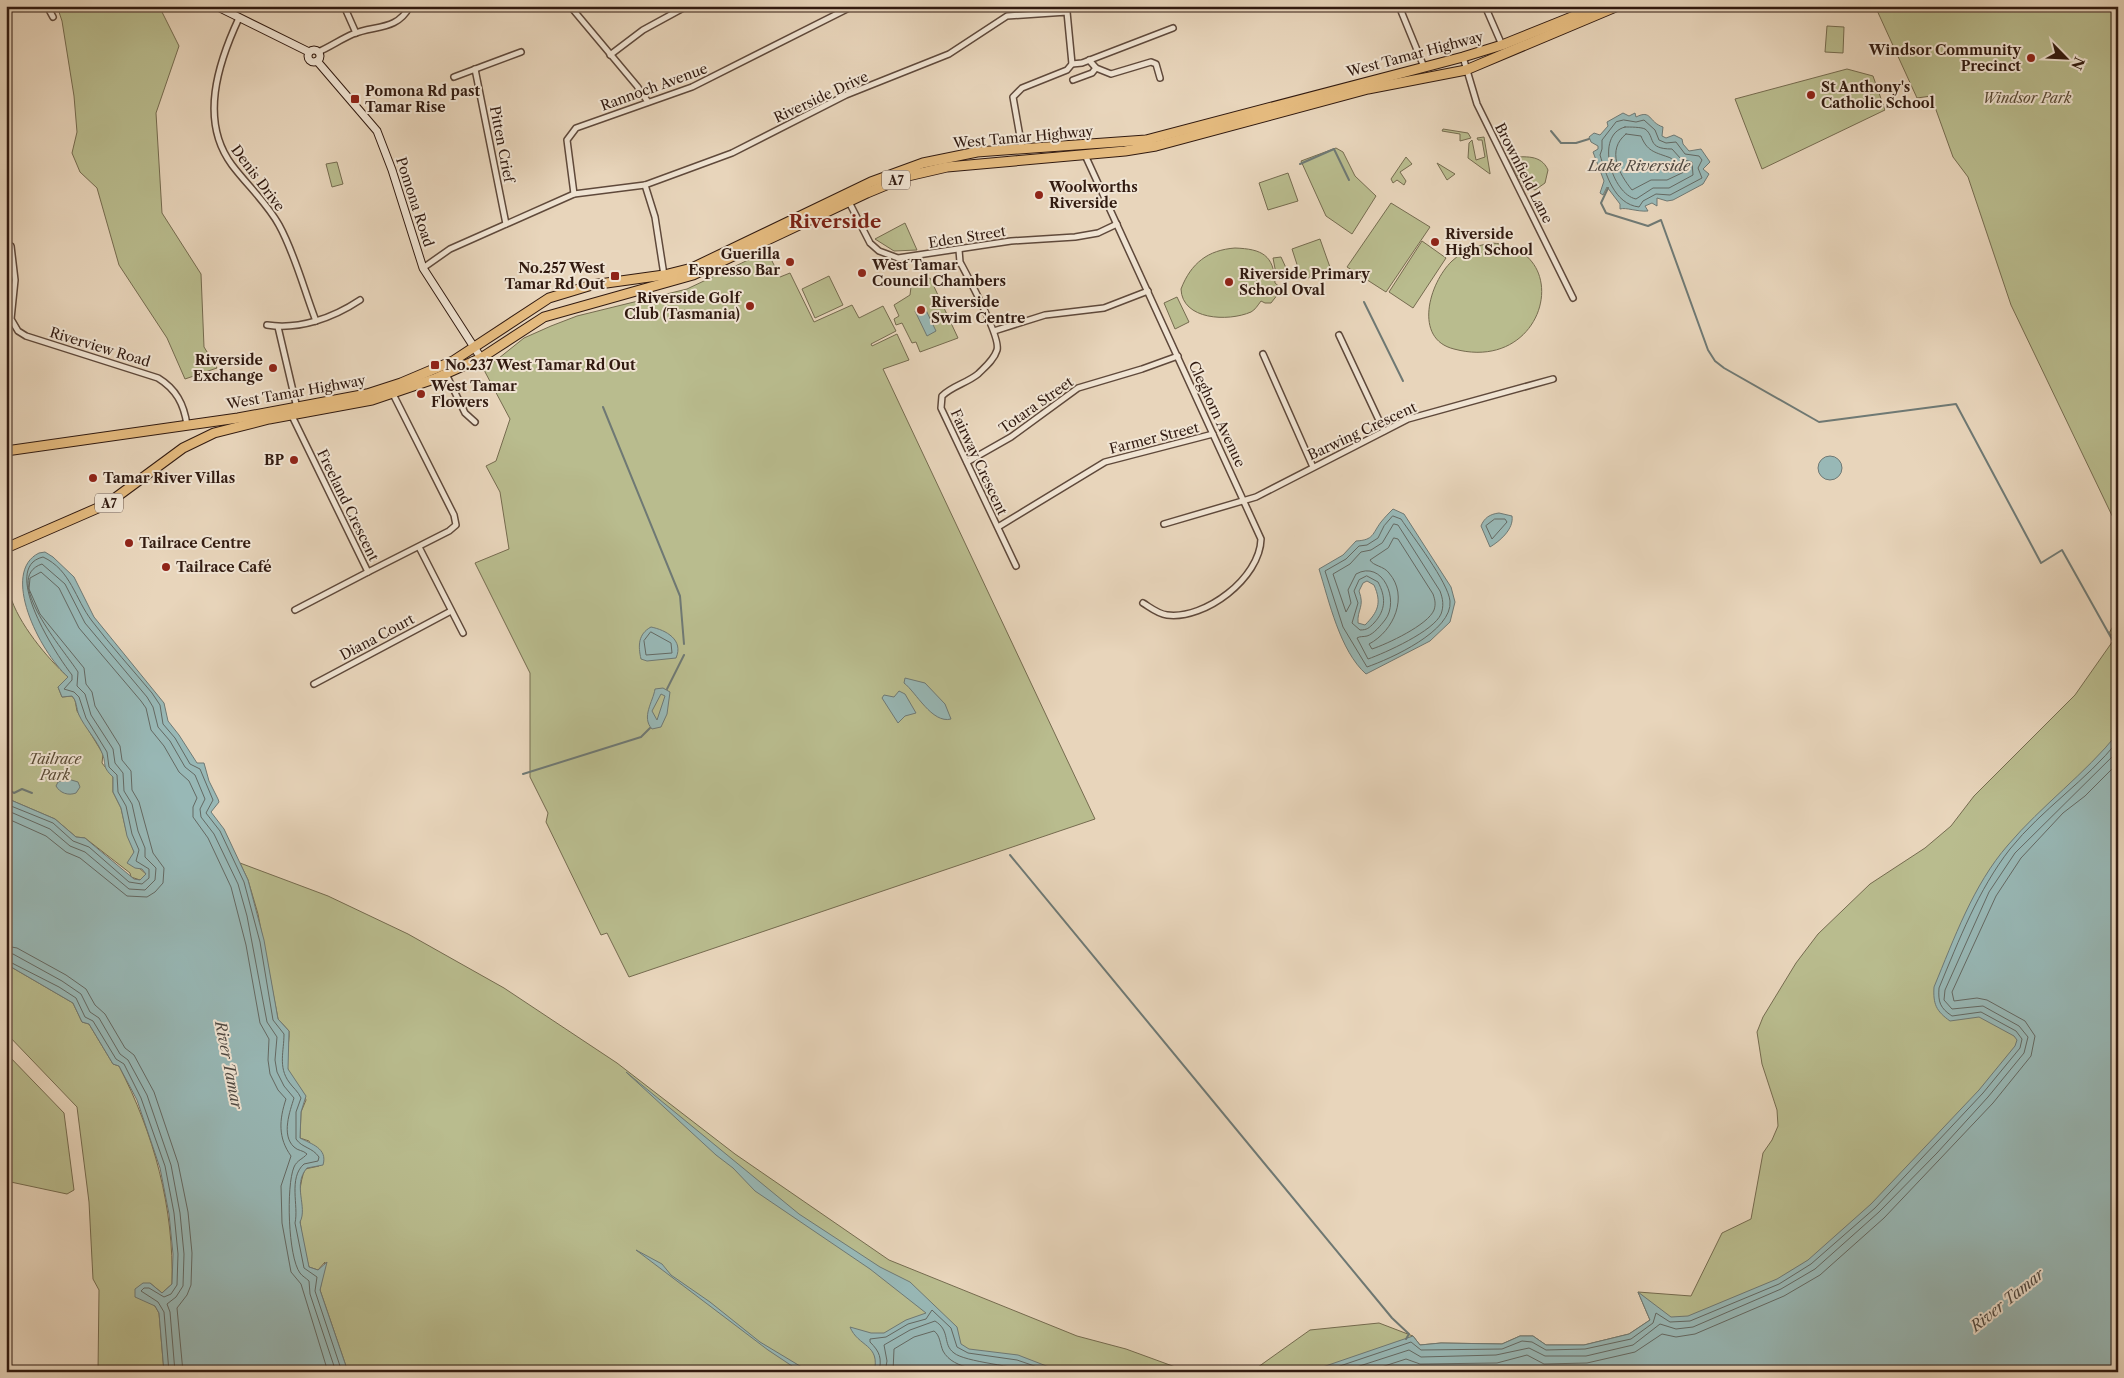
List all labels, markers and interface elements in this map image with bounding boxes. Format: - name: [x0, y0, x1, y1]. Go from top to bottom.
- street label: West Tamar Highway: [1344, 27, 1485, 81]
- north arrow: [2042, 32, 2092, 82]
- place label: Windsor Community Precinct: [1868, 41, 2021, 75]
- marker: Windsor Community Precinct: [2025, 52, 2037, 64]
- text: N: [2067, 54, 2089, 73]
- street label: Rannoch Avenue: [598, 59, 710, 115]
- street label: Riverside Drive: [771, 67, 871, 127]
- place label: St Anthony's Catholic School: [1821, 78, 1935, 112]
- place label: Pomona Rd past Tamar Rise: [365, 82, 481, 116]
- marker: St Anthony's Catholic School: [1805, 89, 1817, 101]
- park label: Windsor Park: [1983, 89, 2072, 107]
- marker: Pomona Rd past Tamar Rise: [349, 93, 361, 105]
- street label: Pitten Crief: [486, 104, 519, 186]
- street label: Brownfield Lane: [1491, 120, 1557, 226]
- street label: West Tamar Highway: [951, 122, 1094, 152]
- street label: Denis Drive: [227, 141, 289, 215]
- street label: Pomona Road: [392, 155, 438, 250]
- water label: Lake Riverside: [1587, 156, 1691, 175]
- road number: A7: [882, 170, 910, 190]
- place label: Woolworths Riverside: [1048, 178, 1138, 212]
- marker: Woolworths Riverside: [1033, 189, 1045, 201]
- district label: Riverside: [789, 210, 881, 233]
- street label: Eden Street: [927, 222, 1007, 252]
- place label: Riverside High School: [1445, 225, 1533, 259]
- marker: Riverside High School: [1429, 236, 1441, 248]
- place label: Guerilla Espresso Bar: [688, 245, 781, 279]
- marker: Guerilla Espresso Bar: [784, 256, 796, 268]
- place label: West Tamar Council Chambers: [871, 256, 1006, 290]
- place label: No.257 West Tamar Rd Out: [504, 259, 605, 293]
- place label: Riverside Primary School Oval: [1239, 265, 1370, 299]
- marker: West Tamar Council Chambers: [856, 267, 868, 279]
- marker: No.257 West Tamar Rd Out: [609, 270, 621, 282]
- marker: Riverside Primary School Oval: [1223, 276, 1235, 288]
- place label: Riverside Golf Club (Tasmania): [624, 289, 742, 323]
- place label: Riverside Swim Centre: [931, 293, 1025, 327]
- marker: Riverside Golf Club (Tasmania): [744, 300, 756, 312]
- marker: Riverside Swim Centre: [915, 304, 927, 316]
- street label: Riverview Road: [48, 323, 153, 371]
- place label: Riverside Exchange: [193, 351, 263, 385]
- place label: No.237 West Tamar Rd Out: [445, 356, 636, 374]
- street label: Cleghorn Avenue: [1185, 358, 1250, 470]
- marker: No.237 West Tamar Rd Out: [429, 359, 441, 371]
- marker: Riverside Exchange: [267, 362, 279, 374]
- street label: West Tamar Highway: [224, 371, 367, 413]
- street label: Totara Street: [995, 373, 1077, 437]
- place label: West Tamar Flowers: [430, 377, 517, 411]
- marker: West Tamar Flowers: [415, 388, 427, 400]
- street label: Barwing Crescent: [1305, 398, 1419, 464]
- street label: Fairway Crescent: [947, 406, 1011, 518]
- street label: Farmer Street: [1107, 418, 1201, 458]
- street label: Freeland Crescent: [313, 446, 383, 564]
- place label: BP: [264, 451, 284, 469]
- marker: BP: [288, 454, 300, 466]
- place label: Tamar River Villas: [103, 469, 235, 487]
- marker: Tamar River Villas: [87, 472, 99, 484]
- road number: A7: [95, 493, 123, 512]
- place label: Tailrace Centre: [139, 534, 251, 552]
- marker: Tailrace Centre: [123, 537, 135, 549]
- place label: Tailrace Café: [176, 558, 272, 576]
- marker: Tailrace Café: [160, 561, 172, 573]
- street label: Diana Court: [337, 610, 417, 664]
- park label: Tailrace Park: [29, 750, 83, 784]
- water label: River Tamar: [211, 1018, 247, 1112]
- water label: River Tamar: [1966, 1264, 2048, 1336]

